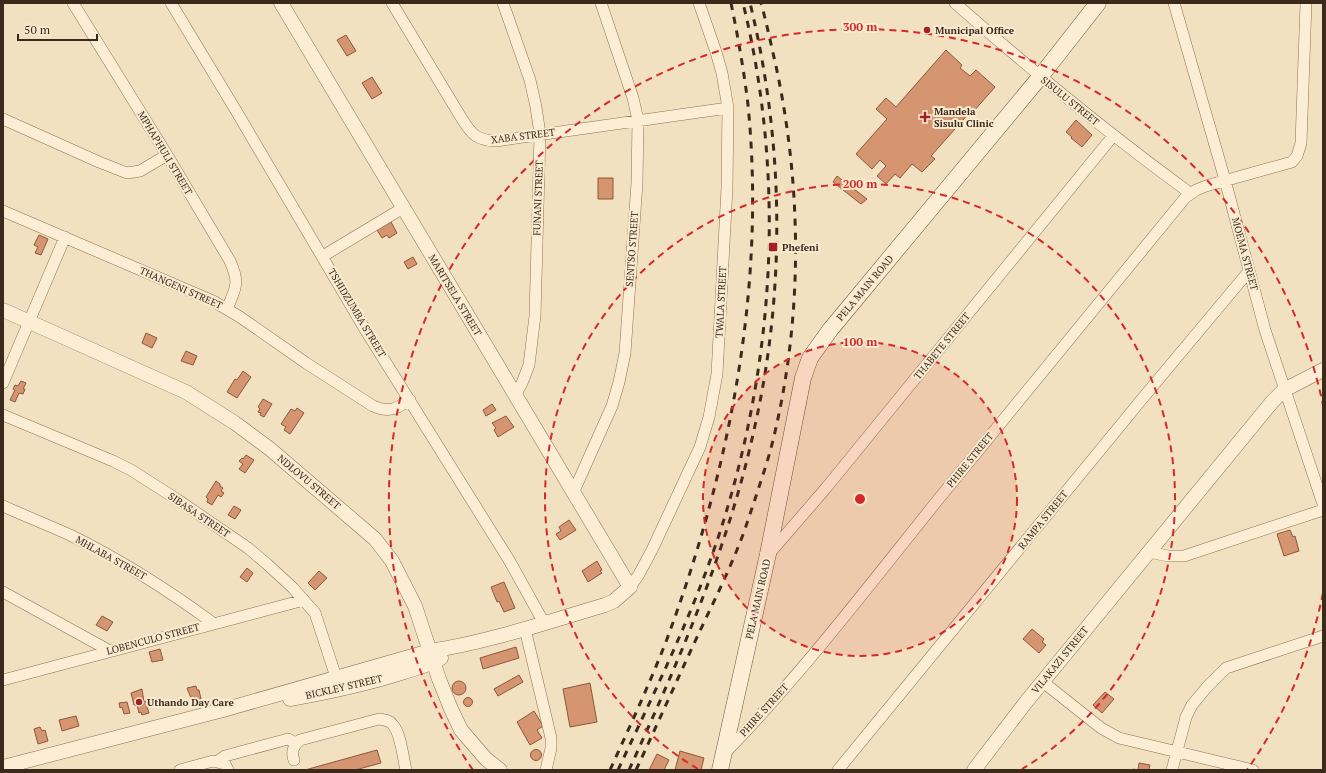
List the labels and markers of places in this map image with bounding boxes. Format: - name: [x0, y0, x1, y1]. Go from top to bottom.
- place label: Municipal Office: [935, 24, 1015, 37]
- marker: Municipal Office: [922, 25, 932, 35]
- place label: Mandela Sisulu Clinic: [934, 105, 994, 130]
- marker: Mandela Sisulu Clinic: [919, 111, 931, 123]
- marker: Phefeni: [767, 241, 779, 253]
- place label: Phefeni: [782, 241, 820, 254]
- centre of rings: [853, 492, 867, 506]
- place label: Uthando Day Care: [147, 696, 234, 709]
- marker: Uthando Day Care: [134, 697, 144, 707]

